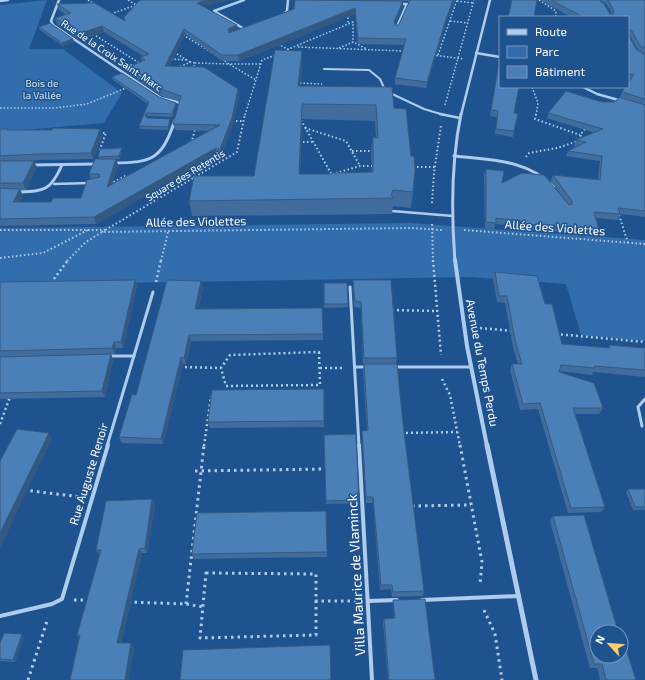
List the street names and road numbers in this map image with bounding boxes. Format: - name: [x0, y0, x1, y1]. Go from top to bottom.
- street label: Rue de la Croix Saint-Marc: [59, 17, 165, 93]
- street label: Square des Retentis: [143, 147, 227, 203]
- street label: Allée des Violettes: [145, 213, 246, 229]
- street label: Allée des Violettes: [504, 217, 606, 237]
- street label: Avenue du Temps Perdu: [464, 298, 502, 428]
- street label: Rue Auguste Renoir: [66, 421, 110, 526]
- street label: Villa Maurice de Vlaminck: [343, 494, 368, 656]

